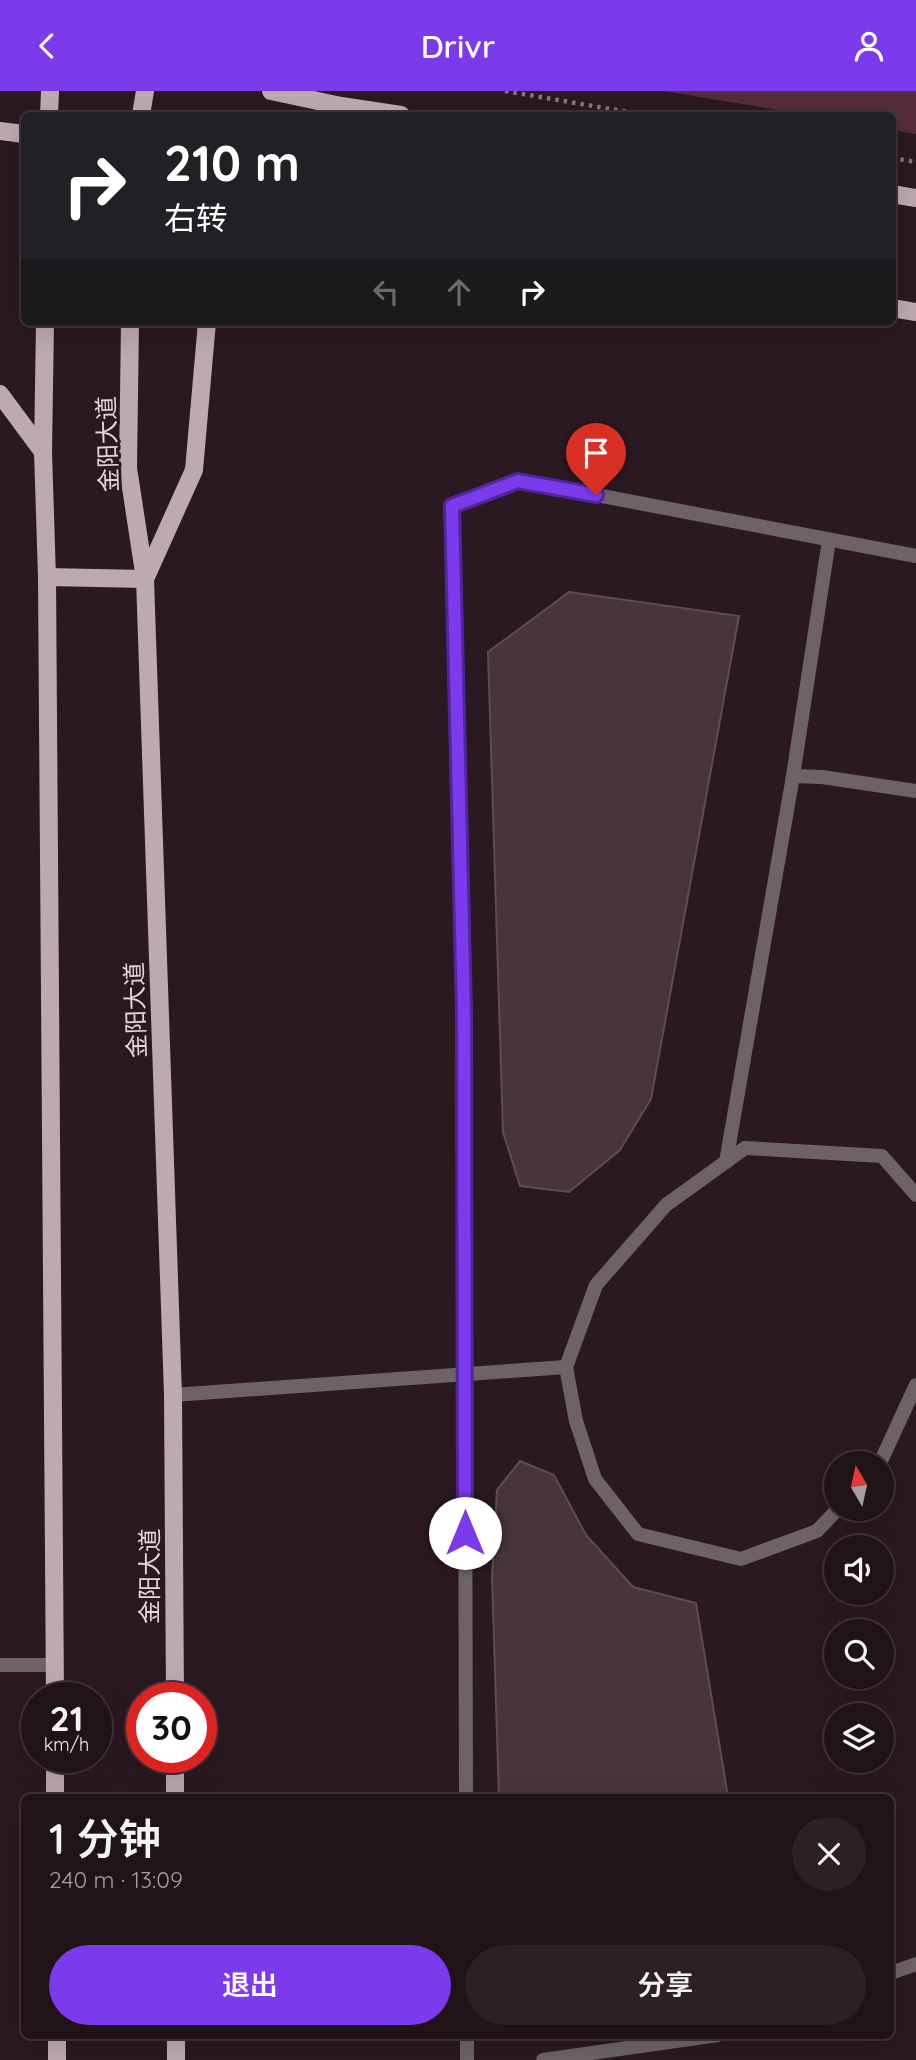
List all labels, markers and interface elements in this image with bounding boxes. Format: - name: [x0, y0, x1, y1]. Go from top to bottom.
- text: Drivr: [421, 26, 495, 66]
- icon: back: [28, 27, 66, 65]
- icon: person: [850, 27, 888, 65]
- text: 210 m: [164, 132, 300, 193]
- icon: right: [49, 140, 140, 231]
- text: 右转: [164, 198, 228, 238]
- icon: left: [367, 273, 405, 311]
- icon: ahead: [440, 273, 478, 311]
- icon: right: [513, 273, 551, 311]
- street label: 金阳大道: [90, 396, 124, 492]
- pin: [566, 423, 626, 495]
- icon: arrive: [577, 434, 615, 472]
- street label: 金阳大道: [118, 962, 152, 1058]
- north arrow: [824, 1451, 894, 1521]
- map controls: [824, 1451, 894, 1773]
- position arrow: [428, 1496, 502, 1570]
- street label: 金阳大道: [134, 1528, 164, 1624]
- button: sound: [824, 1535, 894, 1605]
- button: search: [824, 1619, 894, 1689]
- speed limit sign: 30: [126, 1682, 217, 1773]
- text: 21: [50, 1696, 83, 1740]
- button: layers: [824, 1703, 894, 1773]
- text: km/h: [44, 1733, 89, 1756]
- text: 1 分钟: [49, 1812, 161, 1865]
- button: close: [792, 1817, 866, 1891]
- text: 240 m · 13:09: [49, 1865, 183, 1894]
- button: 退出: [49, 1945, 451, 2025]
- button: 分享: [465, 1945, 866, 2025]

